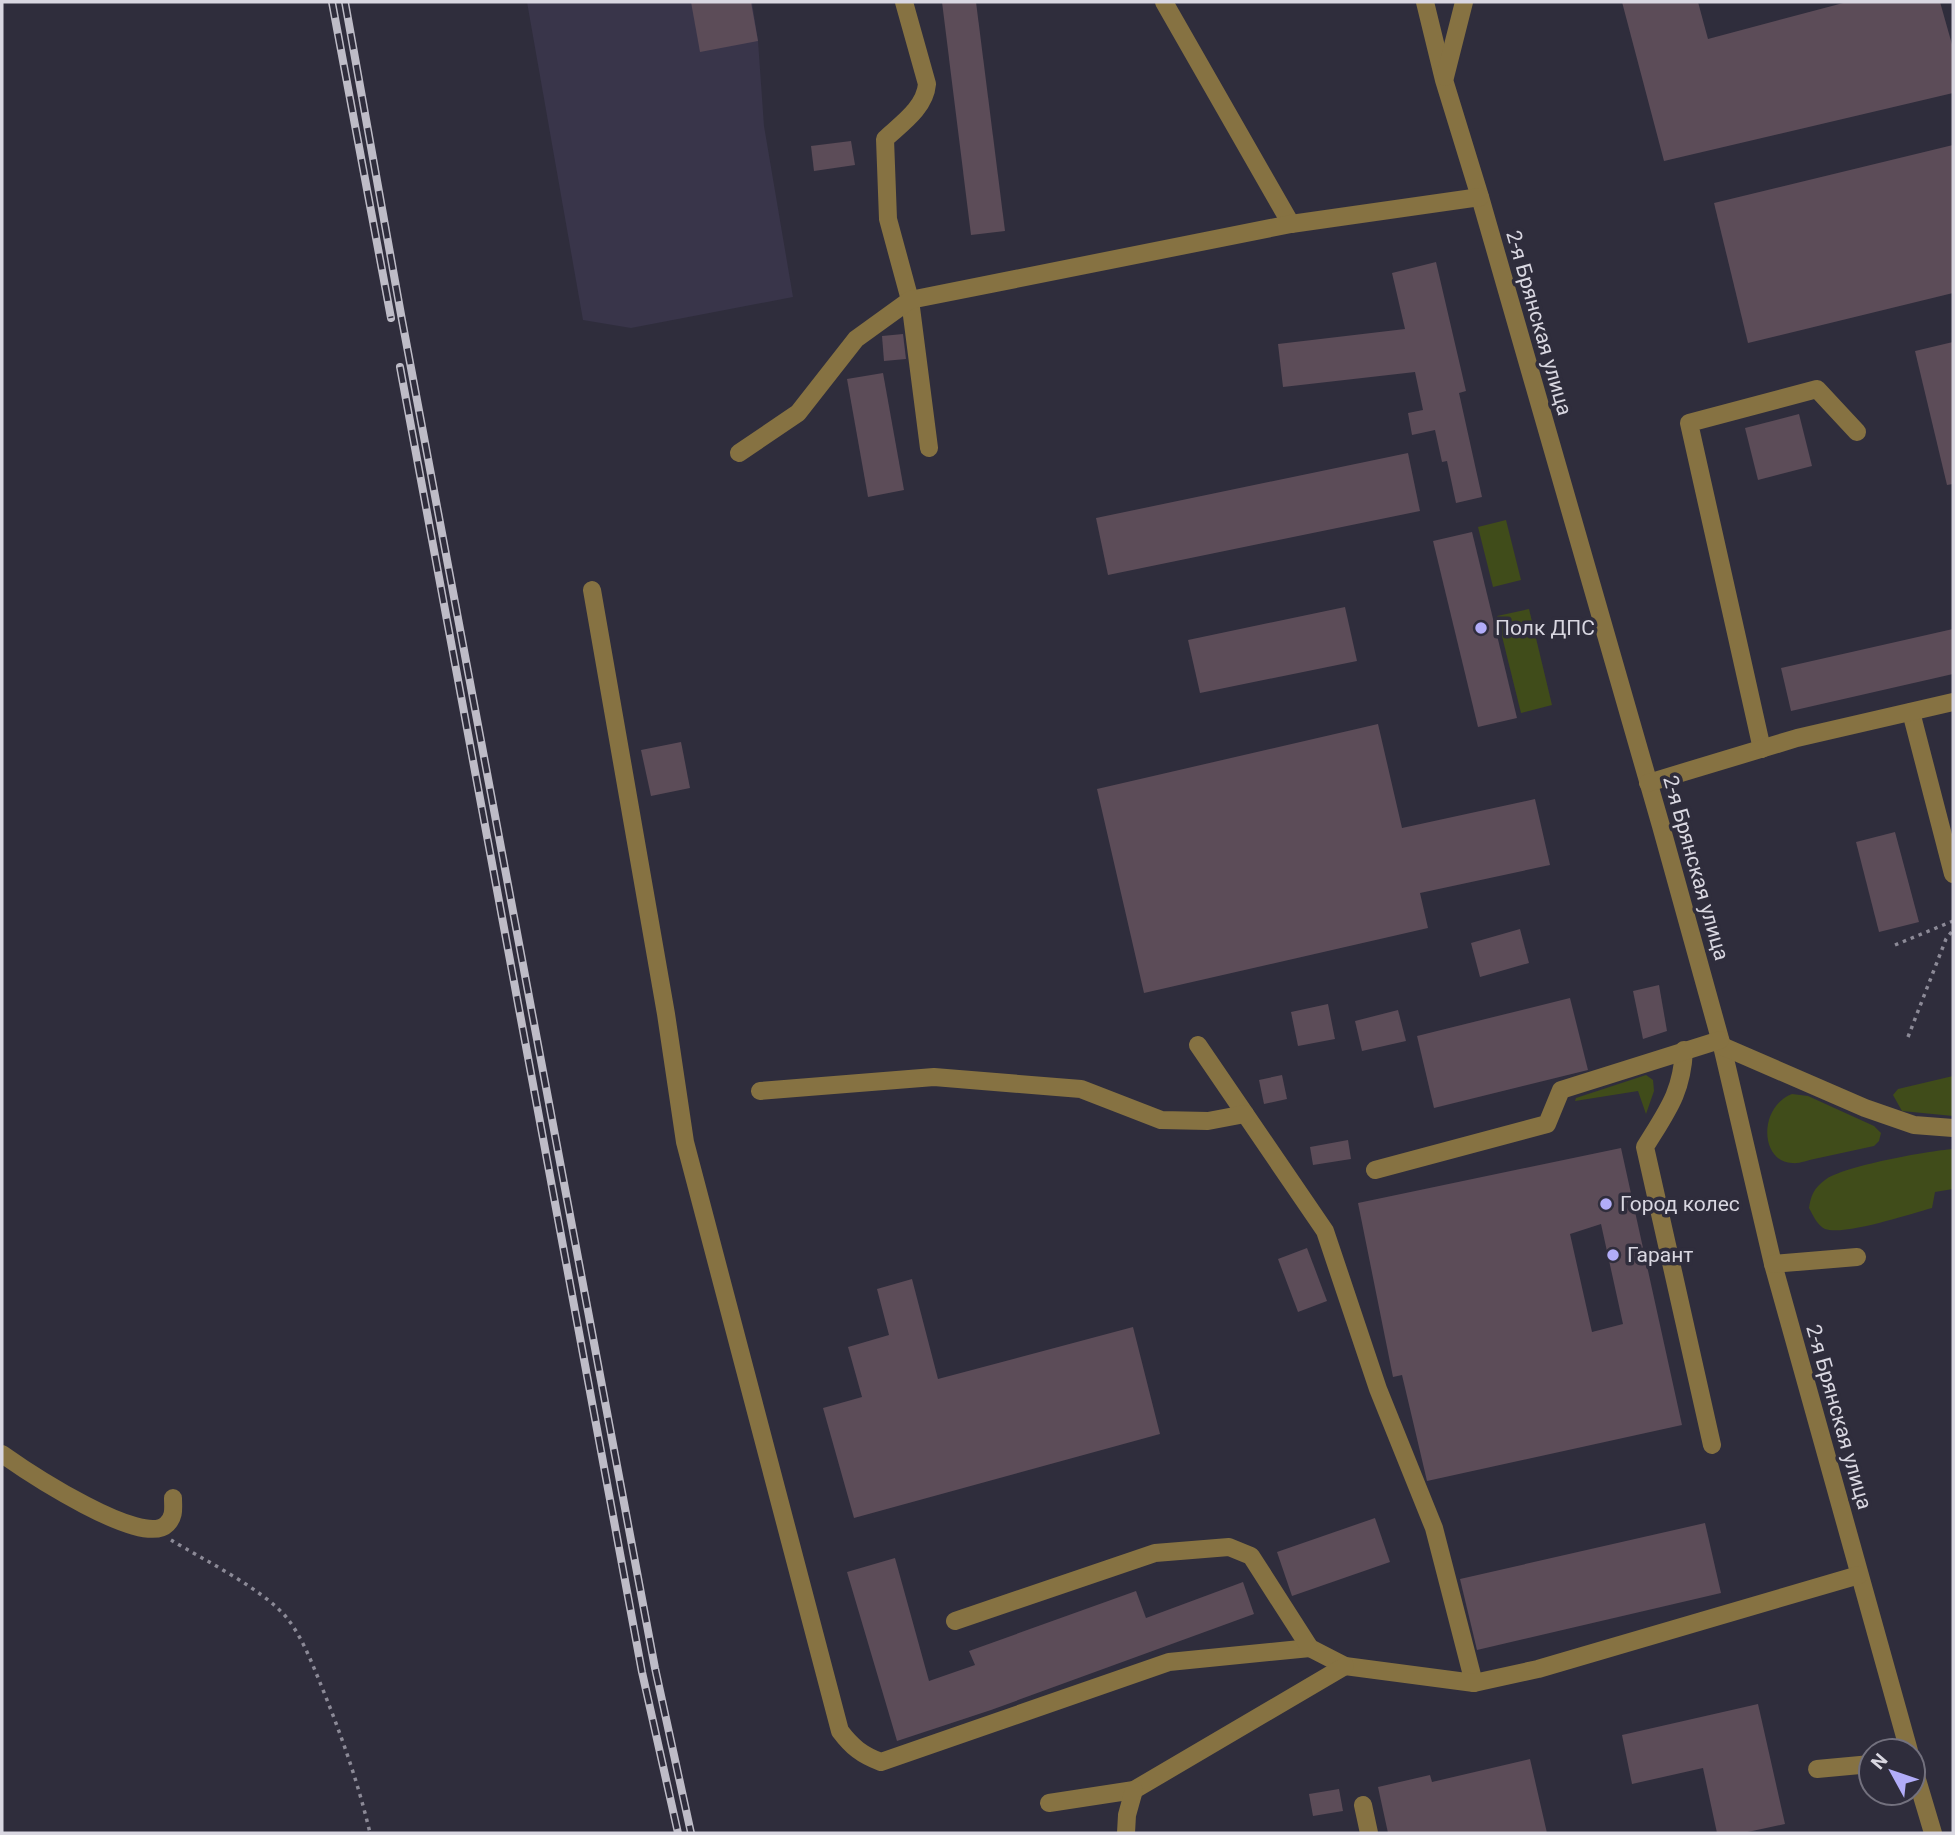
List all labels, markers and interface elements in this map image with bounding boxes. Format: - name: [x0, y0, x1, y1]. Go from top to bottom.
- street label: 2-я Брянская улица: [1501, 228, 1577, 418]
- place label: Полк ДПС: [1495, 616, 1595, 640]
- marker: Полк ДПС: [1473, 620, 1489, 636]
- street label: 2-я Брянская улица: [1658, 773, 1734, 963]
- place label: Город колес: [1620, 1192, 1740, 1216]
- marker: Город колес: [1598, 1196, 1614, 1212]
- place label: Гарант: [1627, 1243, 1693, 1267]
- marker: Гарант: [1605, 1247, 1621, 1263]
- street label: 2-я Брянская улица: [1801, 1322, 1877, 1512]
- north arrow: [1857, 1737, 1927, 1807]
- text: N: [1866, 1749, 1892, 1774]

